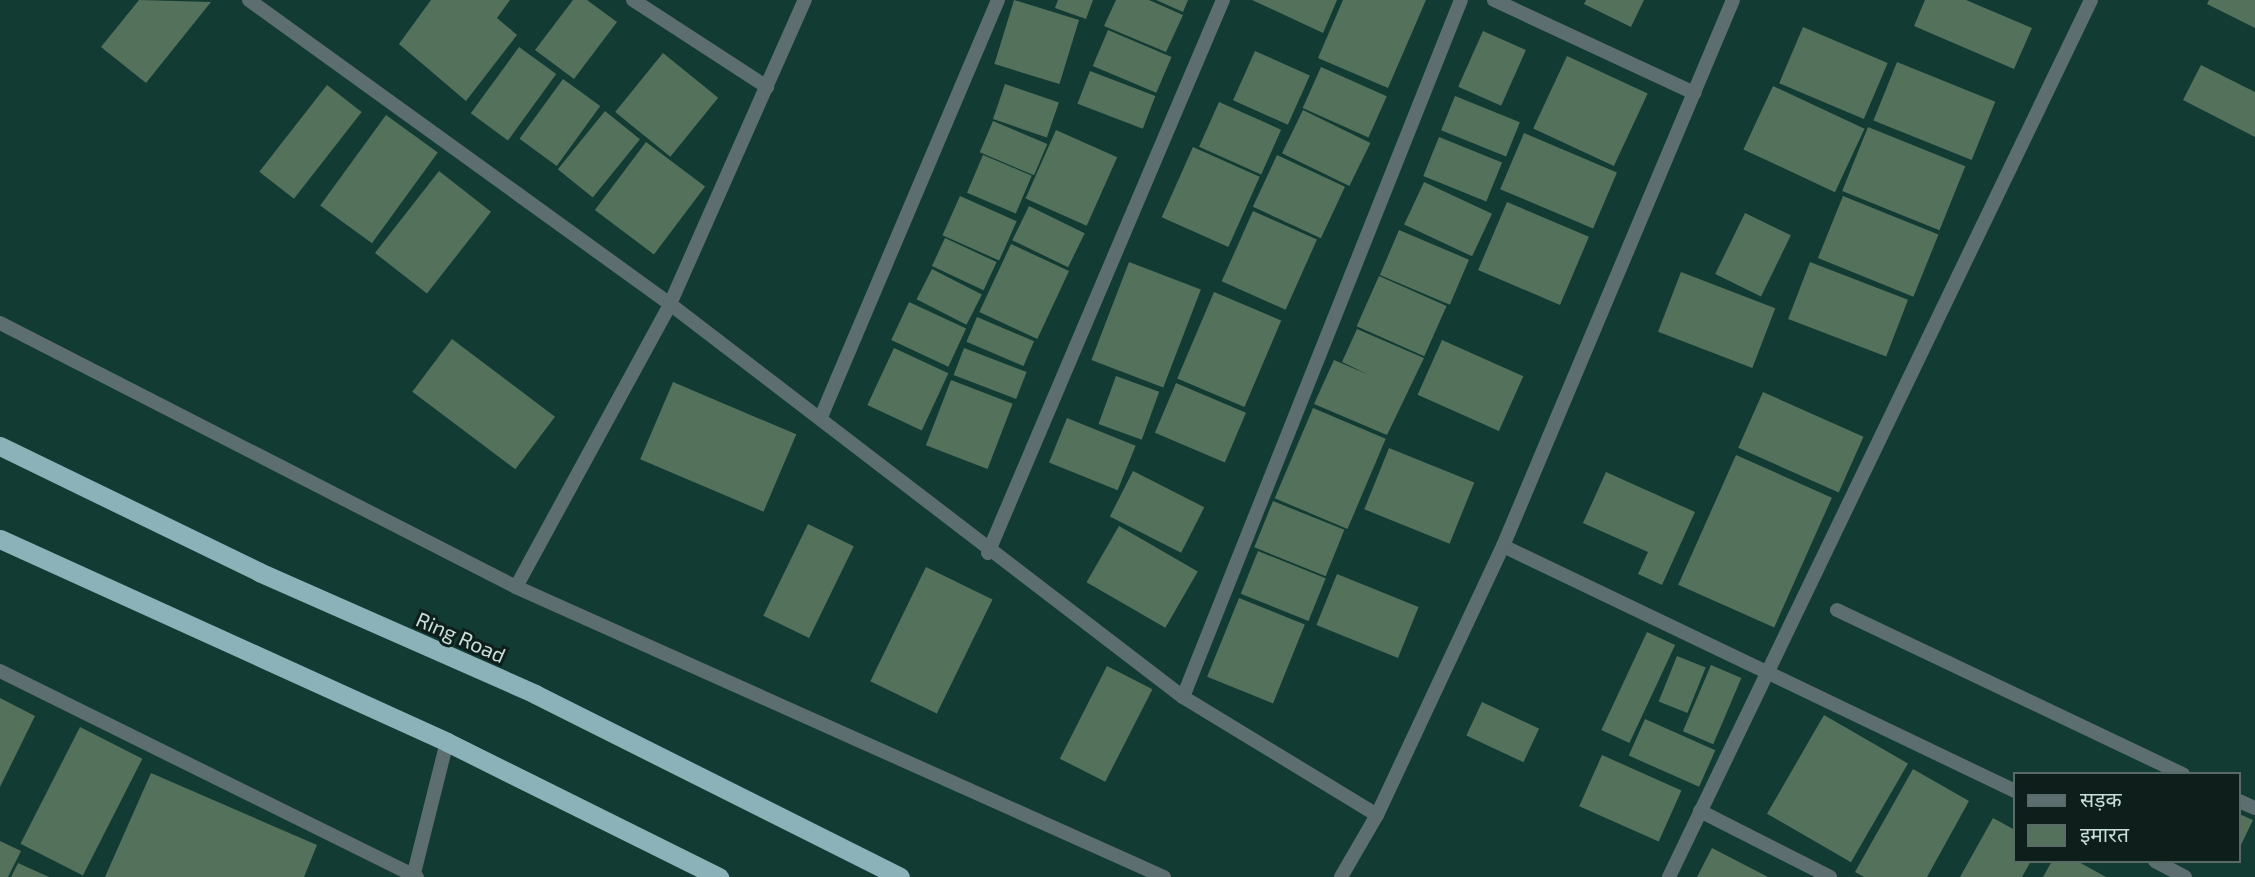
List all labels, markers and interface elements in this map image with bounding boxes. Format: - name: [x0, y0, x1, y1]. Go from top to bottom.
- street label: Ring Road: [412, 606, 510, 668]
- legend: [2014, 772, 2241, 863]
- text: सड़क: [2080, 786, 2122, 811]
- text: इमारत: [2080, 821, 2129, 846]

